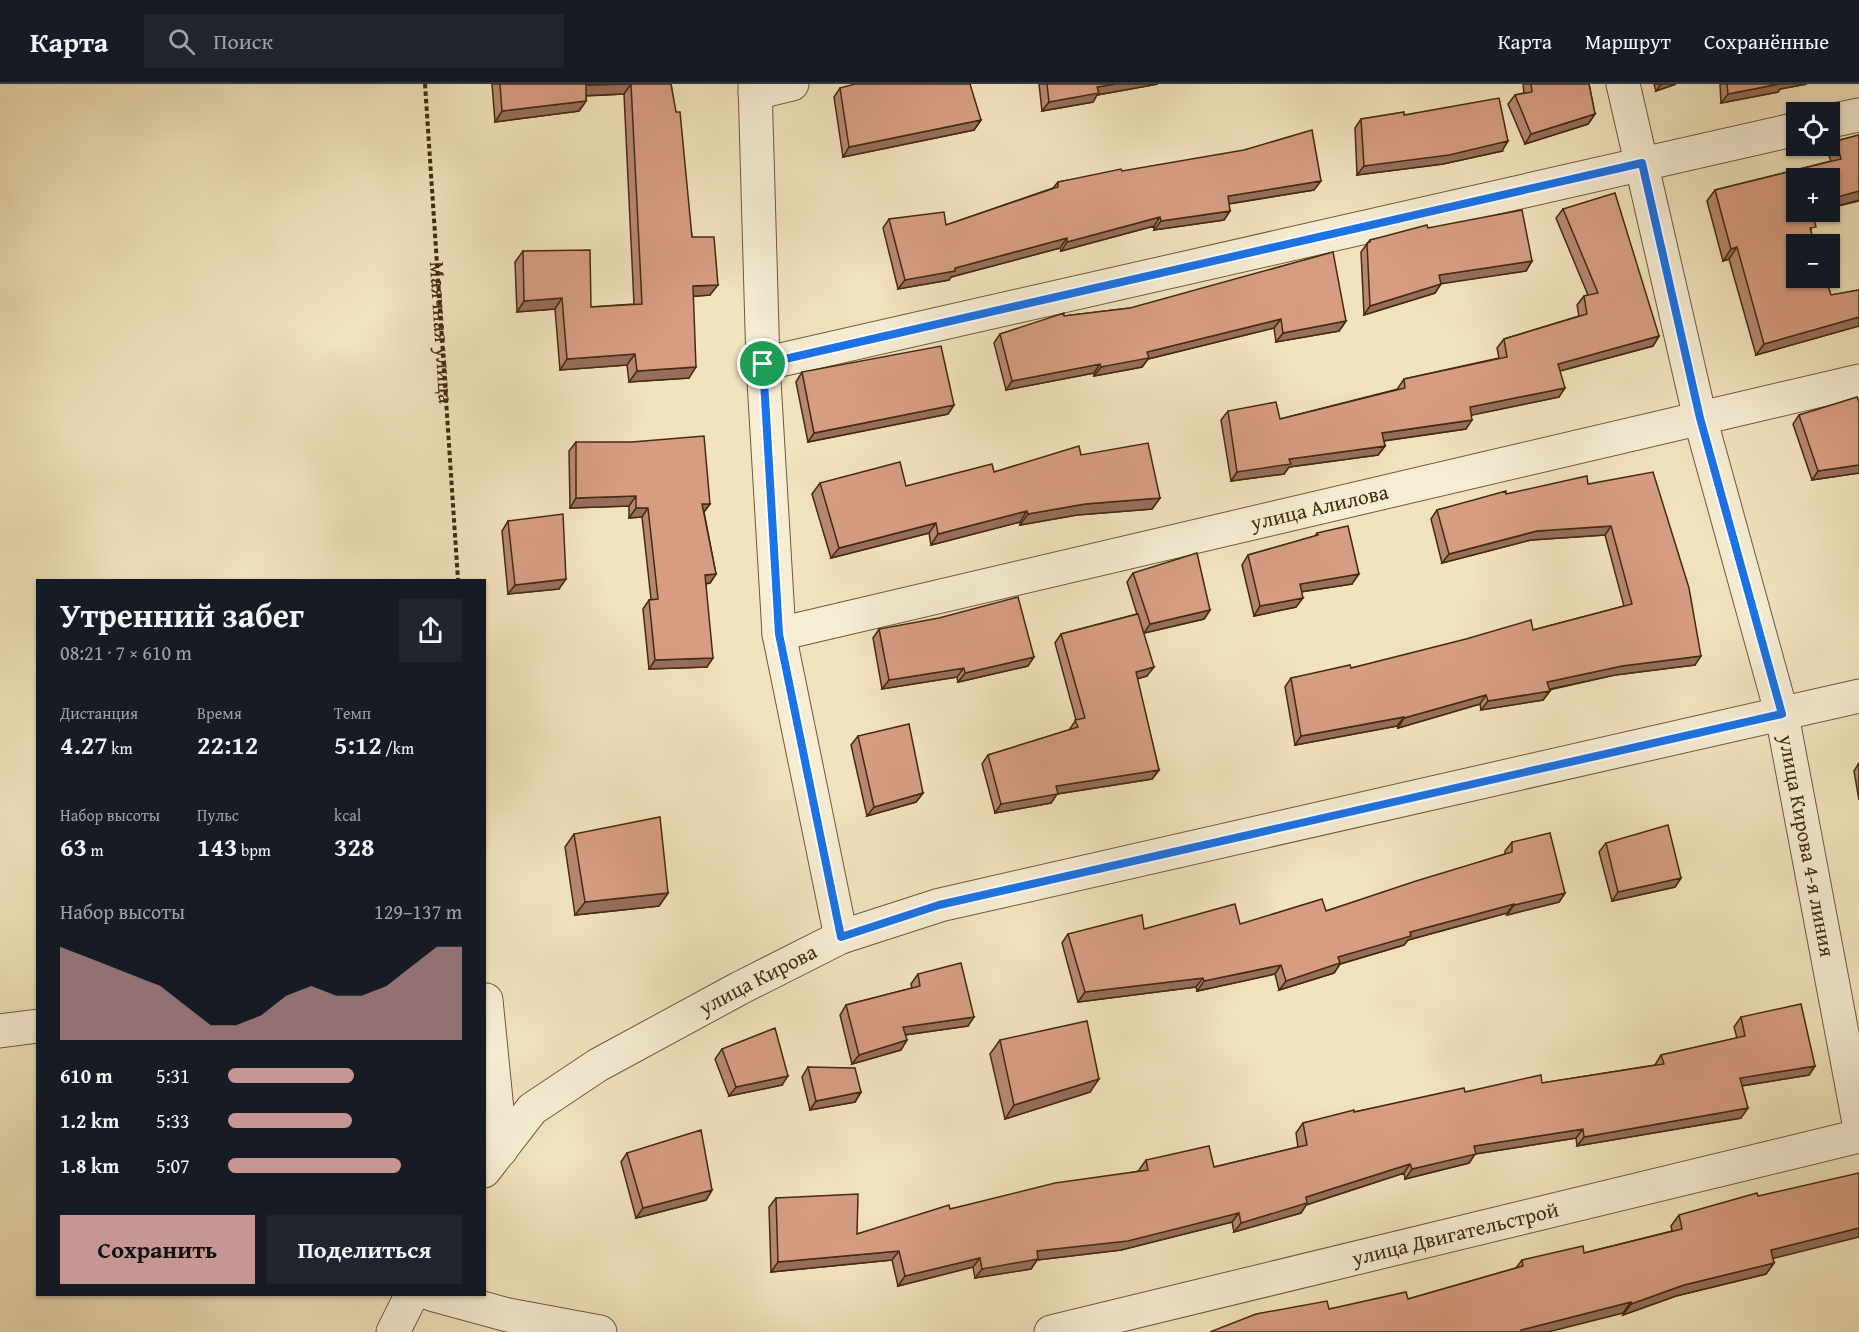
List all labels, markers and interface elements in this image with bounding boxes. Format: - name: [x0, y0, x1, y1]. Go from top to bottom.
- search box: [144, 14, 564, 68]
- text: Карта: [30, 21, 108, 62]
- icon: search: [165, 25, 198, 58]
- text: Поиск: [213, 25, 273, 57]
- text: Карта: [1498, 26, 1552, 57]
- text: Маршрут: [1585, 26, 1671, 57]
- text: Сохранённые: [1704, 26, 1829, 57]
- map controls: [1786, 102, 1840, 288]
- button: locate: [1786, 102, 1840, 156]
- button: +: [1786, 168, 1840, 222]
- button: −: [1786, 234, 1840, 288]
- street label: Маячная улица: [422, 260, 462, 405]
- pin: [737, 338, 788, 389]
- icon: arrive: [746, 347, 779, 380]
- street label: улица Алилова: [1246, 476, 1391, 538]
- text: Утренний забег: [60, 591, 304, 639]
- button: share: [399, 599, 462, 662]
- text: 08:21 · 7 × 610 m: [60, 638, 192, 667]
- text: Дистанция: [60, 701, 138, 725]
- text: Время: [197, 701, 242, 725]
- text: Темп: [334, 701, 371, 725]
- text: 4.27: [60, 725, 108, 764]
- text: 22:12: [197, 725, 258, 764]
- text: 5:12: [334, 725, 382, 764]
- street label: улица Кирова 4-я линия: [1771, 731, 1843, 960]
- text: km: [108, 736, 132, 760]
- text: /km: [382, 736, 414, 760]
- text: Набор высоты: [60, 803, 160, 827]
- text: Пульс: [197, 803, 239, 827]
- text: kcal: [334, 803, 361, 827]
- text: 63: [60, 827, 87, 866]
- text: 143: [197, 827, 237, 866]
- text: 328: [334, 827, 374, 866]
- text: m: [87, 838, 104, 862]
- text: bpm: [237, 838, 271, 862]
- text: Набор высоты: [60, 897, 185, 926]
- text: 129–137 m: [374, 897, 462, 926]
- street label: улица Кирова: [692, 936, 822, 1023]
- text: 610 m: [60, 1061, 113, 1090]
- text: 5:31: [156, 1061, 190, 1090]
- text: 1.2 km: [60, 1106, 119, 1135]
- text: 5:33: [156, 1106, 190, 1135]
- text: 1.8 km: [60, 1151, 119, 1180]
- text: 5:07: [156, 1151, 190, 1180]
- street label: улица Двигательстрой: [1348, 1193, 1562, 1274]
- button: Сохранить: [60, 1215, 255, 1284]
- button: Поделиться: [267, 1215, 462, 1284]

